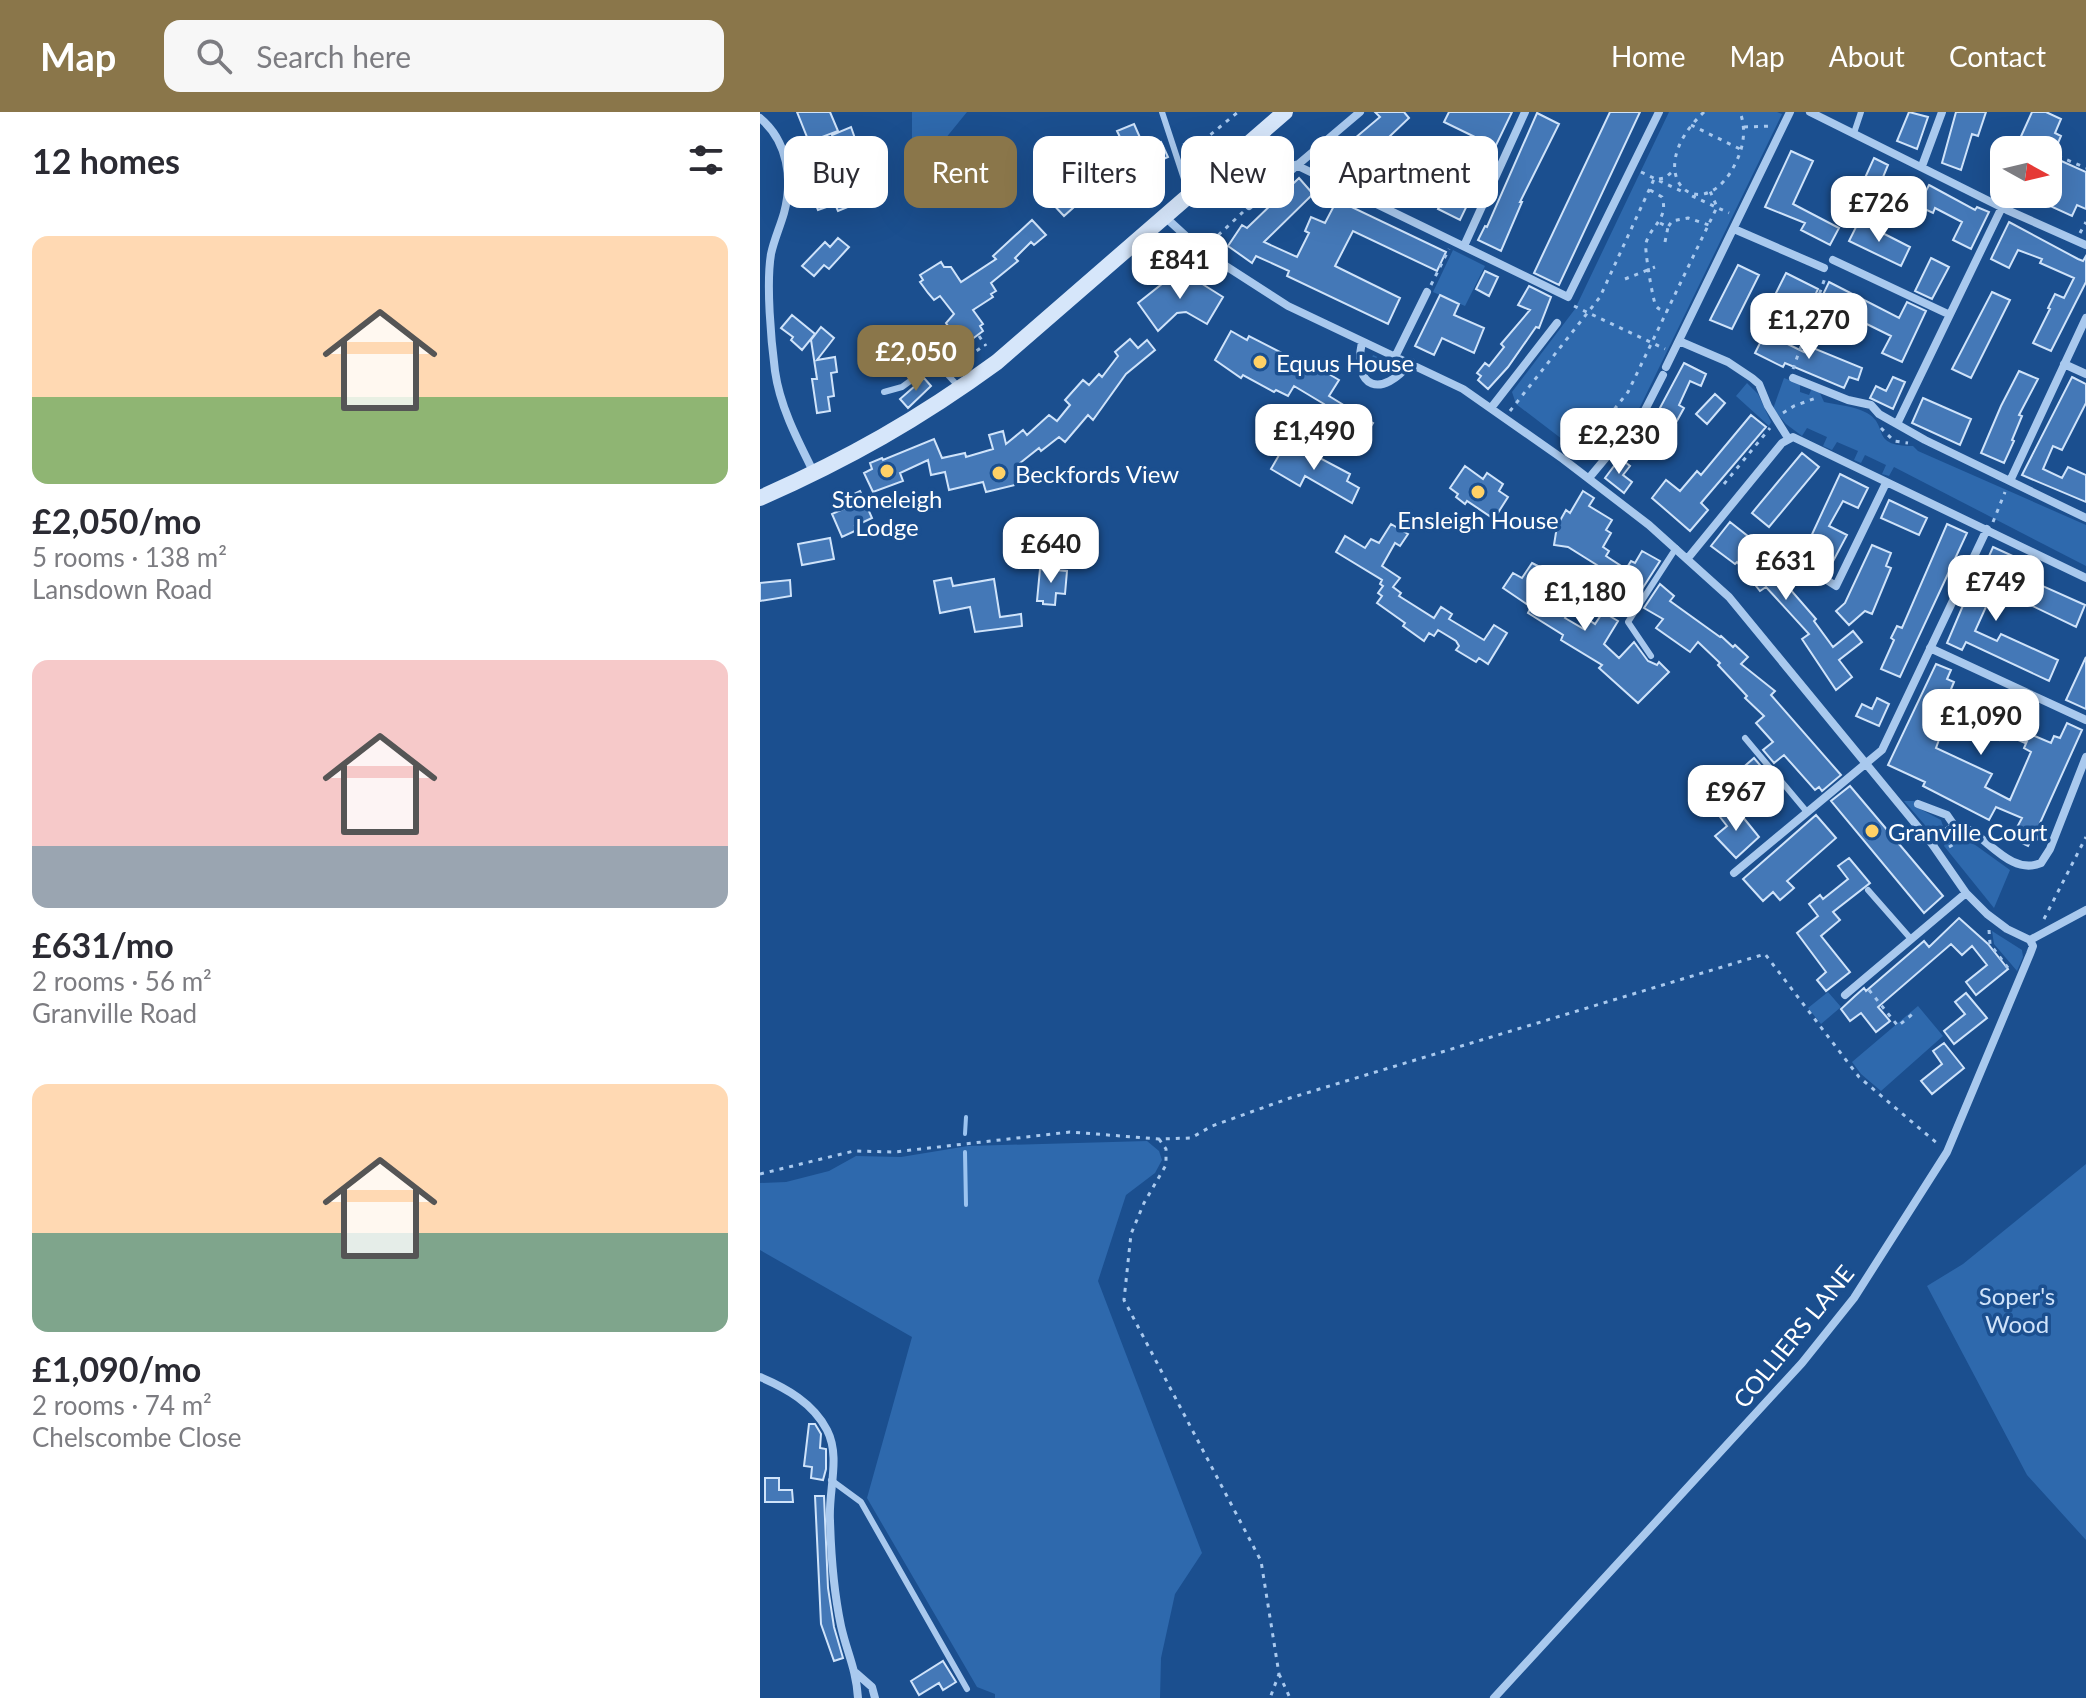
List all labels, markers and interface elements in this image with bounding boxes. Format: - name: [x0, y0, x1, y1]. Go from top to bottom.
- search box: [164, 20, 724, 92]
- text: Map: [40, 33, 116, 79]
- icon: search: [192, 34, 236, 78]
- text: Search here: [256, 38, 411, 74]
- text: Home: [1611, 39, 1686, 73]
- text: Map: [1730, 39, 1785, 73]
- text: About: [1829, 39, 1905, 73]
- text: Contact: [1949, 39, 2046, 73]
- chip: Buy: [784, 136, 888, 208]
- chip: Rent: [904, 136, 1017, 208]
- chip: Filters: [1033, 136, 1165, 208]
- chip: New: [1181, 136, 1294, 208]
- chip: Apartment: [1310, 136, 1498, 208]
- north arrow: [1990, 136, 2062, 208]
- map controls: [1990, 136, 2062, 208]
- icon: filters: [684, 138, 728, 182]
- text: 12 homes: [32, 140, 180, 181]
- pin: £726: [1832, 176, 1926, 244]
- text: £726: [1849, 186, 1909, 218]
- pin: £841: [1133, 233, 1227, 301]
- text: £841: [1150, 243, 1210, 275]
- icon: home: [308, 288, 452, 432]
- pin: £1,270: [1744, 293, 1874, 361]
- text: £1,270: [1768, 303, 1850, 335]
- pin: £2,050: [851, 325, 981, 393]
- text: £2,050: [875, 335, 957, 367]
- place label: Equus House: [1276, 348, 1414, 377]
- marker: Equus House: [1251, 353, 1269, 371]
- pin: £1,490: [1249, 404, 1379, 472]
- pin: £2,230: [1554, 408, 1684, 476]
- text: £1,490: [1273, 414, 1355, 446]
- text: £2,230: [1578, 418, 1660, 450]
- place label: Beckfords View: [1015, 459, 1179, 488]
- marker: Stoneleigh Lodge: [878, 462, 896, 480]
- marker: Beckfords View: [990, 464, 1008, 482]
- marker: Ensleigh House: [1469, 483, 1487, 501]
- place label: Stoneleigh Lodge: [832, 484, 942, 541]
- text: £2,050/mo: [32, 500, 201, 541]
- place label: Ensleigh House: [1397, 505, 1559, 534]
- pin: £640: [1004, 517, 1098, 585]
- text: £640: [1021, 527, 1081, 559]
- pin: £631: [1739, 534, 1833, 602]
- text: 5 rooms · 138 m²: [32, 541, 227, 573]
- text: £631: [1756, 544, 1816, 576]
- pin: £749: [1949, 555, 2043, 623]
- pin: £1,180: [1520, 565, 1650, 633]
- text: £749: [1966, 565, 2026, 597]
- text: Lansdown Road: [32, 573, 212, 605]
- text: £1,180: [1544, 575, 1626, 607]
- pin: £1,090: [1916, 689, 2046, 757]
- text: £1,090: [1940, 699, 2022, 731]
- icon: home: [308, 712, 452, 856]
- pin: £967: [1689, 765, 1783, 833]
- text: £967: [1706, 775, 1766, 807]
- place label: Granville Court: [1888, 817, 2048, 846]
- marker: Granville Court: [1863, 822, 1881, 840]
- text: £631/mo: [32, 924, 174, 965]
- text: 2 rooms · 56 m²: [32, 965, 212, 997]
- text: Granville Road: [32, 997, 197, 1029]
- icon: home: [308, 1136, 452, 1280]
- street label: COLLIERS LANE: [1727, 1259, 1859, 1413]
- park label: Soper's Wood: [1979, 1281, 2055, 1338]
- text: £1,090/mo: [32, 1348, 201, 1389]
- text: 2 rooms · 74 m²: [32, 1389, 212, 1421]
- text: Chelscombe Close: [32, 1421, 241, 1453]

